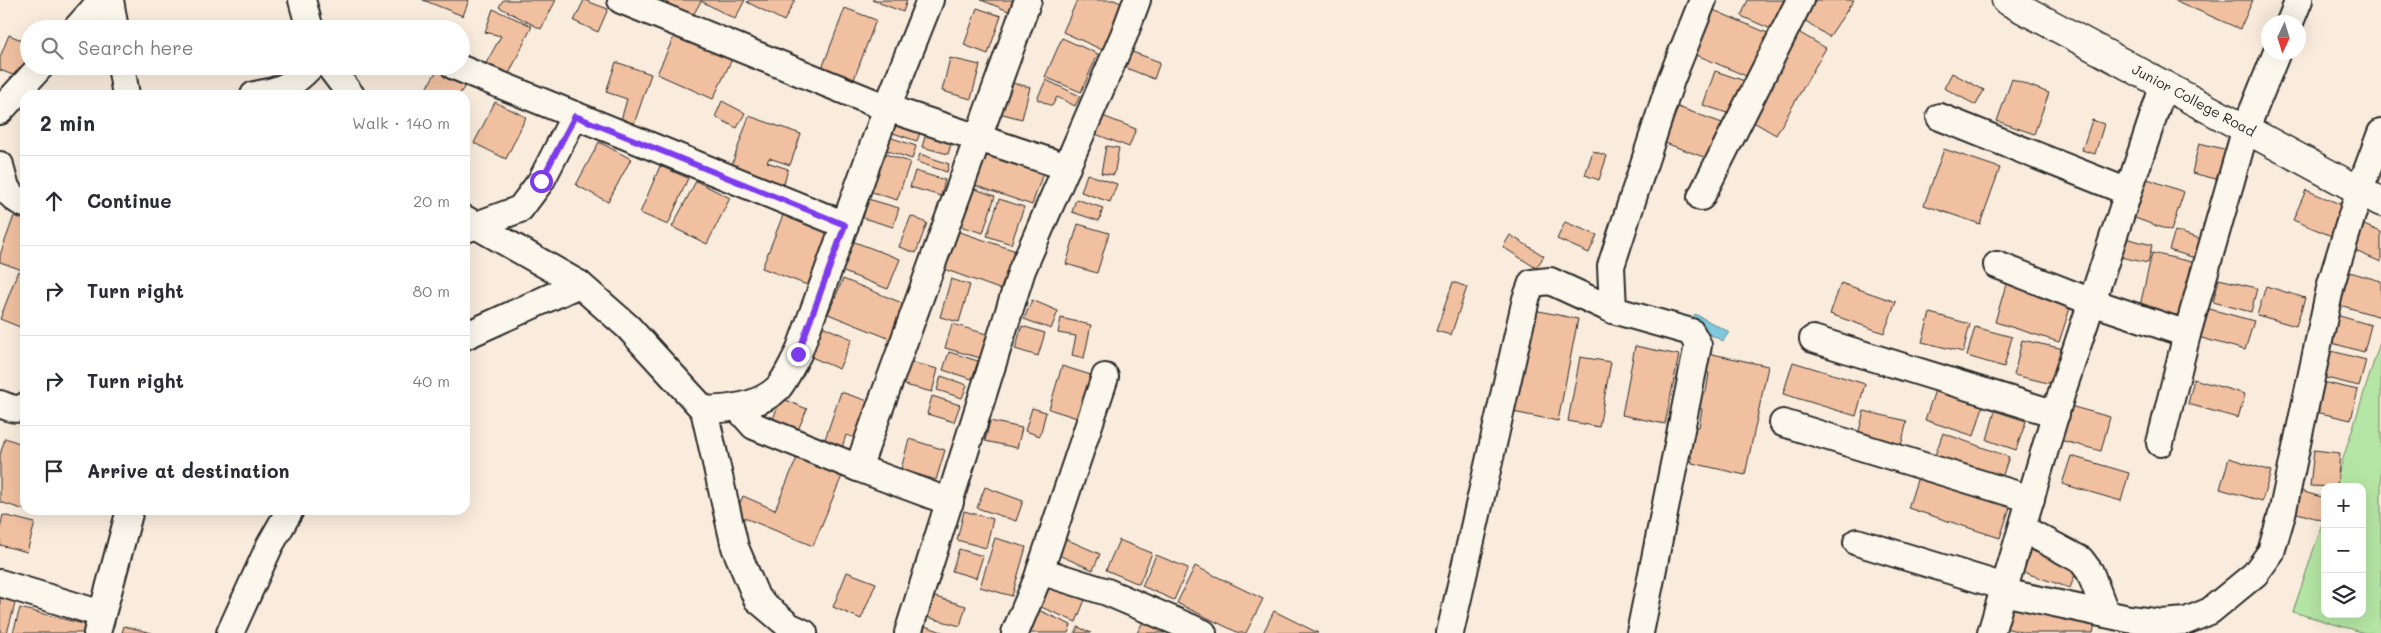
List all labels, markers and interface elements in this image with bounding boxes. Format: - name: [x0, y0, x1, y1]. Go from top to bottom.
- north arrow: [2261, 15, 2306, 60]
- search box: [20, 20, 470, 75]
- icon: search: [38, 34, 66, 62]
- text: Search here: [78, 35, 194, 60]
- street label: Junior College Road: [2129, 59, 2259, 141]
- text: 2 min: [40, 109, 95, 136]
- text: Walk · 140 m: [352, 112, 450, 133]
- route start: [530, 170, 553, 193]
- icon: ahead: [40, 187, 68, 215]
- text: Continue: [87, 188, 172, 213]
- text: 20 m: [413, 190, 450, 211]
- icon: right: [40, 277, 68, 305]
- text: Turn right: [87, 278, 184, 303]
- text: 80 m: [413, 280, 450, 301]
- route end: [787, 343, 810, 366]
- icon: right: [40, 367, 68, 395]
- text: Turn right: [87, 368, 184, 393]
- text: 40 m: [413, 370, 450, 391]
- icon: arrive: [40, 457, 68, 485]
- text: Arrive at destination: [87, 458, 290, 483]
- map controls: [2321, 483, 2366, 618]
- button: +: [2321, 483, 2366, 528]
- button: −: [2321, 528, 2366, 573]
- button: layers: [2321, 573, 2366, 618]

